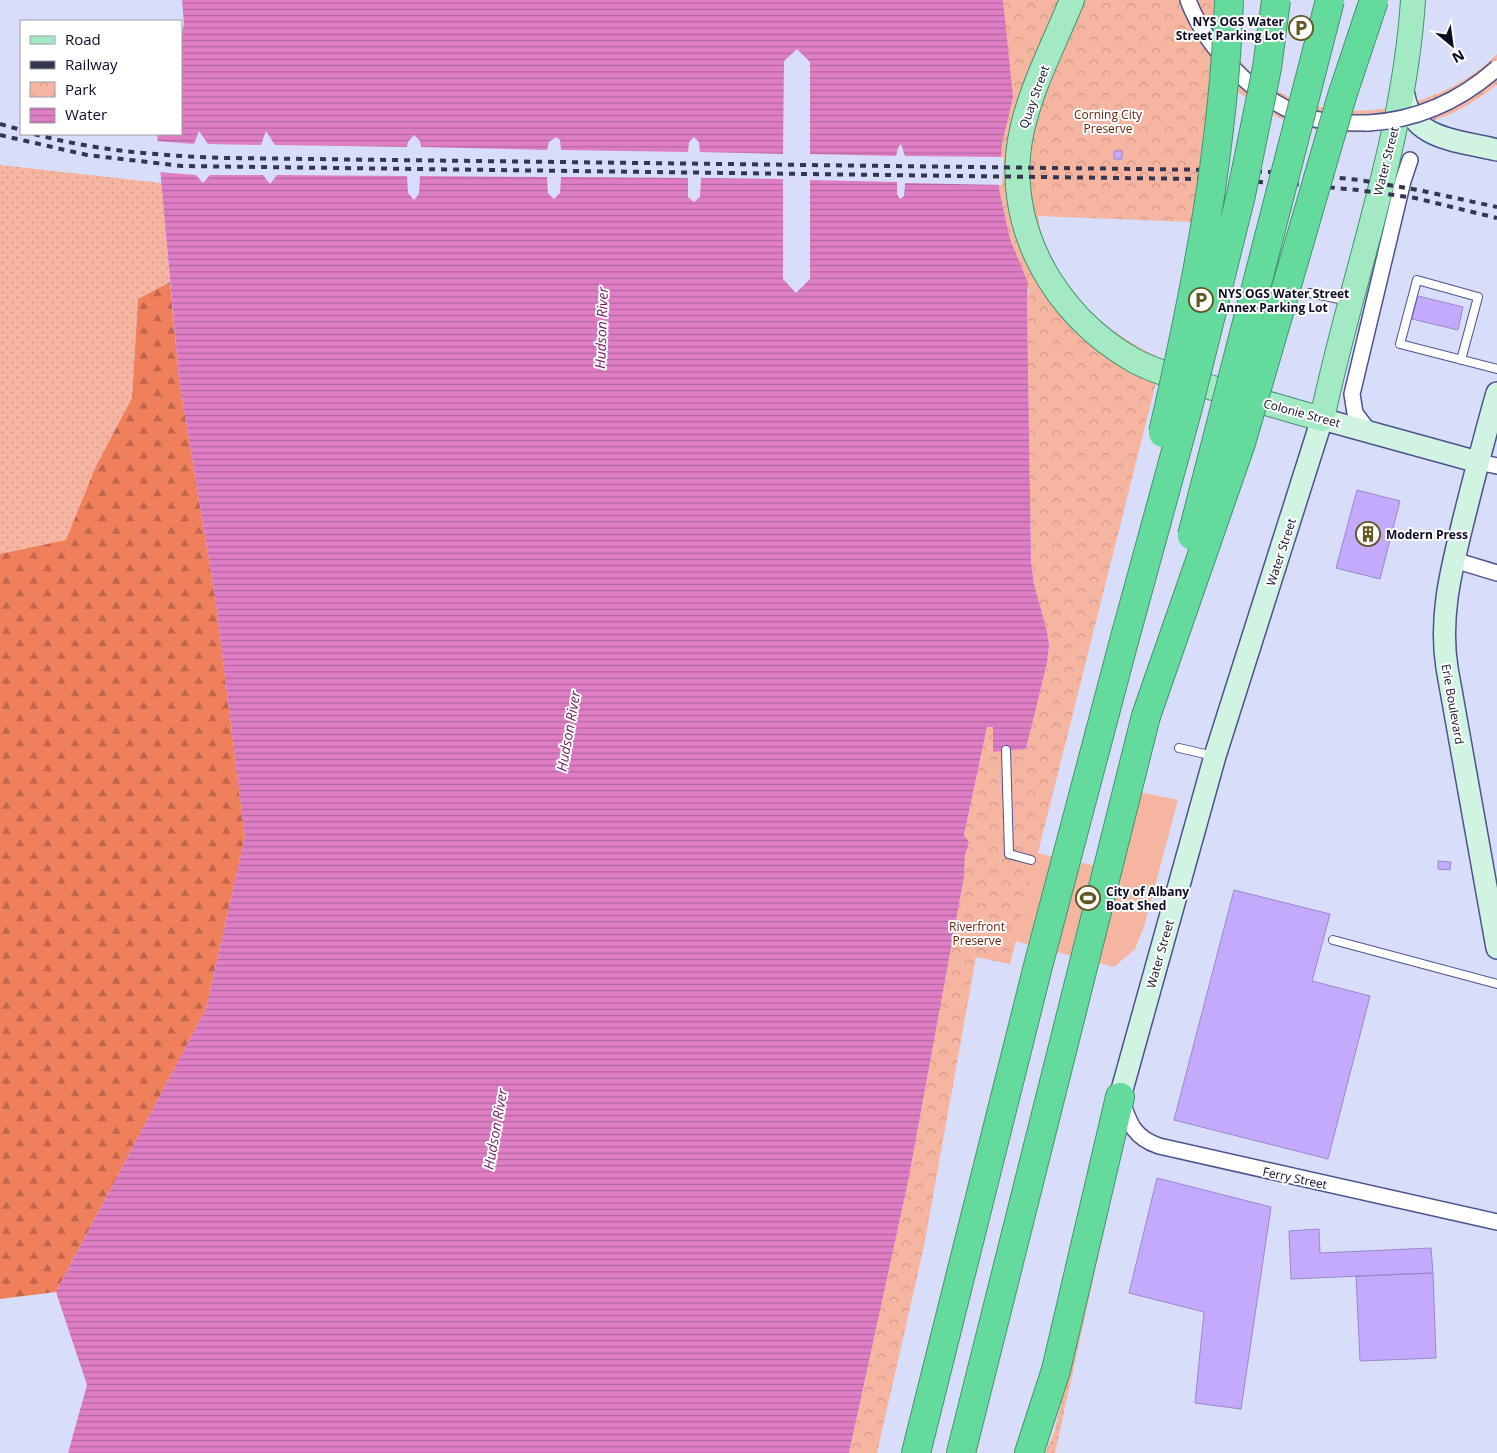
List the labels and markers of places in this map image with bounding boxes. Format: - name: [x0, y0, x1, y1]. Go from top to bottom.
- place label: NYS OGS Water Street Parking Lot: [1176, 13, 1285, 44]
- parking icon: NYS OGS Water Street Parking Lot: [1288, 15, 1314, 41]
- place label: NYS OGS Water Street Annex Parking Lot: [1218, 285, 1349, 316]
- parking icon: NYS OGS Water Street Annex Parking Lot: [1188, 287, 1214, 313]
- building icon: Modern Press: [1355, 521, 1381, 547]
- place label: Modern Press: [1386, 526, 1468, 543]
- place label: City of Albany Boat Shed: [1106, 883, 1189, 914]
- sports icon: City of Albany Boat Shed: [1075, 885, 1101, 911]

